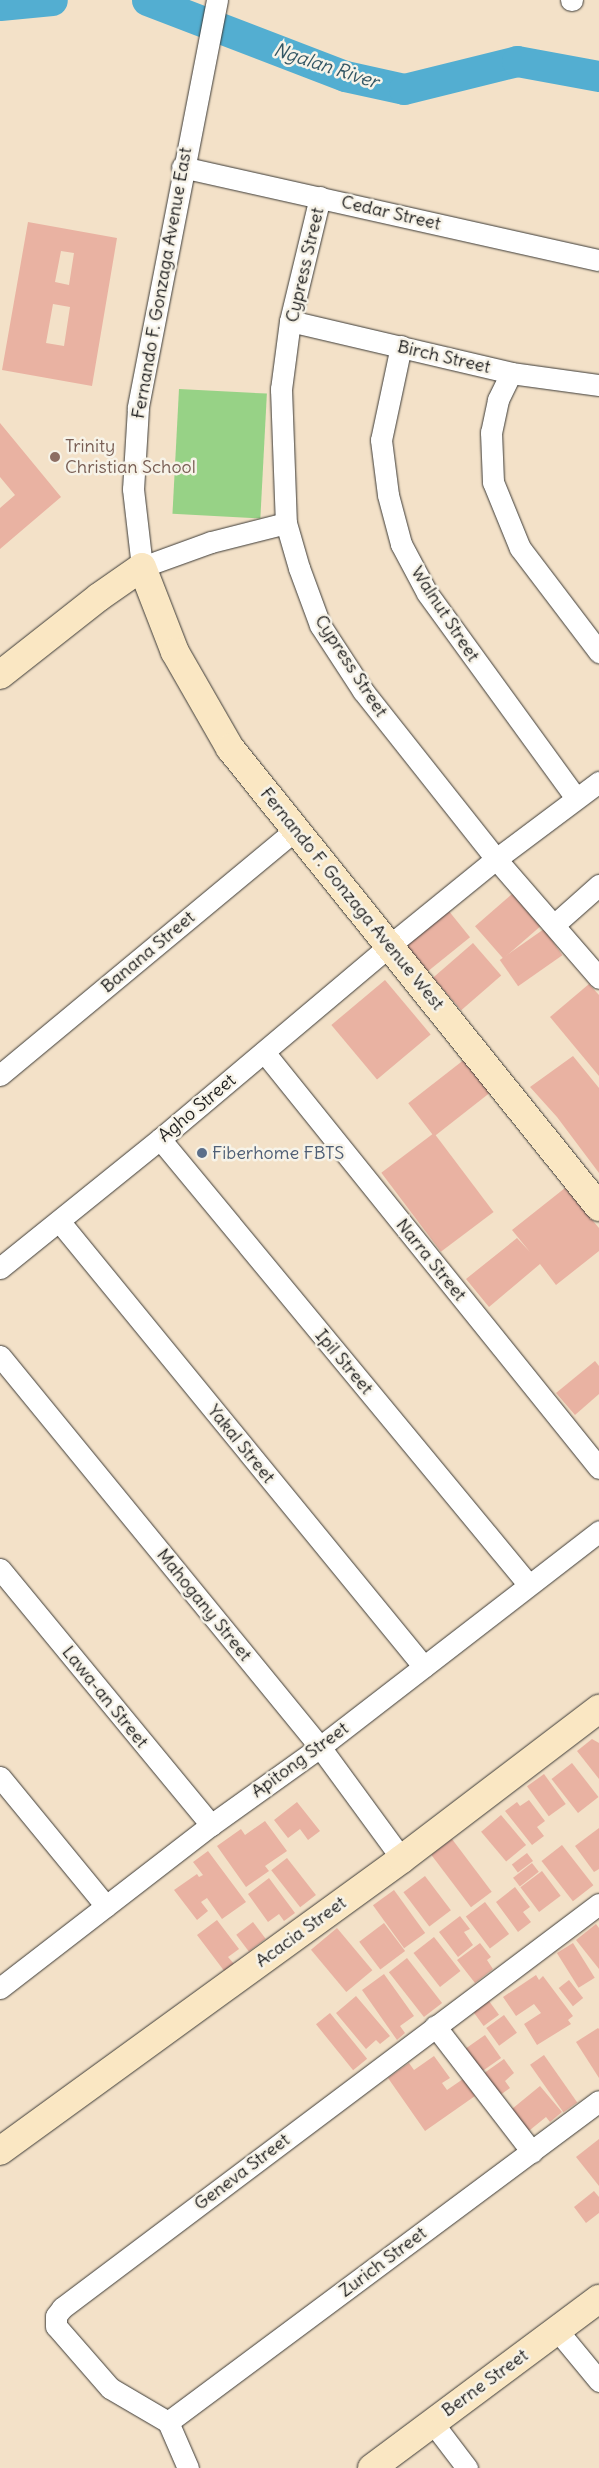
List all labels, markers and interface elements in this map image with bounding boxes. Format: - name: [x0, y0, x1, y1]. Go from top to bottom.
- water label: Ngalan River: [271, 38, 381, 94]
- street label: Fernando F. Gonzaga Avenue East: [127, 146, 197, 420]
- street label: Cedar Street: [339, 191, 443, 235]
- street label: Cypress Street: [281, 205, 329, 325]
- street label: Birch Street: [395, 336, 493, 378]
- place label: Trinity Christian School: [65, 436, 196, 478]
- marker: Trinity Christian School: [49, 451, 61, 463]
- street label: Walnut Street: [406, 562, 484, 666]
- street label: Cypress Street: [310, 611, 392, 721]
- street label: Fernando F. Gonzaga Avenue West: [255, 783, 449, 1015]
- street label: Banana Street: [97, 907, 199, 997]
- street label: Agho Street: [154, 1069, 240, 1147]
- place label: Fiberhome FBTS: [212, 1142, 344, 1164]
- marker: Fiberhome FBTS: [196, 1147, 208, 1159]
- street label: Narra Street: [391, 1214, 471, 1306]
- street label: Ipil Street: [311, 1325, 377, 1399]
- street label: Yakal Street: [203, 1400, 279, 1488]
- street label: Mahogany Street: [152, 1544, 256, 1666]
- street label: Lawa-an Street: [57, 1642, 153, 1752]
- street label: Apitong Street: [247, 1718, 353, 1802]
- street label: Acacia Street: [252, 1892, 350, 1972]
- street label: Geneva Street: [190, 2129, 294, 2215]
- street label: Zurich Street: [335, 2222, 431, 2302]
- street label: Berne Street: [438, 2344, 532, 2422]

